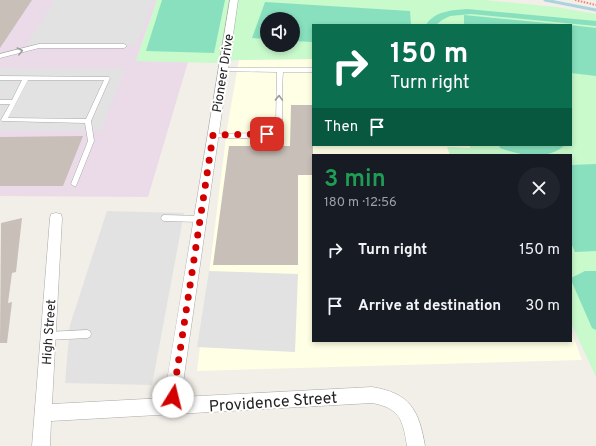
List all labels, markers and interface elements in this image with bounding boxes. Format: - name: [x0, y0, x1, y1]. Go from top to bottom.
- map controls: [260, 12, 300, 52]
- button: sound: [260, 12, 300, 52]
- street label: Pioneer Drive: [210, 33, 238, 114]
- text: 150 m: [390, 37, 468, 73]
- icon: right: [324, 40, 376, 92]
- one-way arrow: [17, 48, 23, 56]
- text: Turn right: [390, 72, 470, 95]
- one-way arrow: [275, 95, 284, 101]
- icon: arrive: [366, 116, 388, 138]
- pin: [250, 117, 284, 151]
- text: Then: [324, 118, 358, 137]
- icon: arrive: [256, 123, 278, 145]
- text: 3 min: [324, 165, 386, 195]
- button: close: [518, 167, 560, 209]
- text: 180 m · 12:56: [324, 195, 397, 211]
- icon: right: [324, 239, 346, 261]
- text: Turn right: [358, 241, 427, 260]
- text: 150 m: [519, 241, 560, 260]
- icon: arrive: [324, 295, 346, 317]
- text: Arrive at destination: [358, 297, 501, 316]
- text: 30 m: [525, 297, 560, 316]
- street label: High Street: [40, 299, 60, 366]
- position arrow: [152, 376, 194, 418]
- street label: Providence Street: [208, 389, 338, 417]

